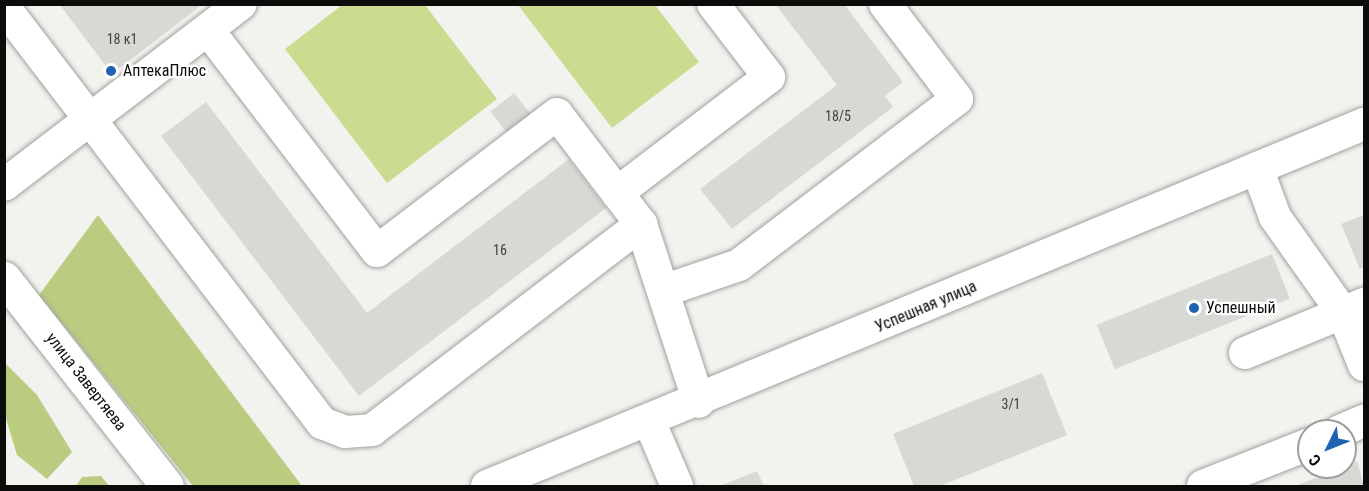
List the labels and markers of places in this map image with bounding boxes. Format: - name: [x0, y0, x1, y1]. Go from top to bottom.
- place label: АптекаПлюс: [123, 61, 206, 81]
- marker: АптекаПлюс: [104, 64, 118, 78]
- place label: Успешный: [1206, 298, 1276, 318]
- marker: Успешный: [1187, 301, 1201, 315]

